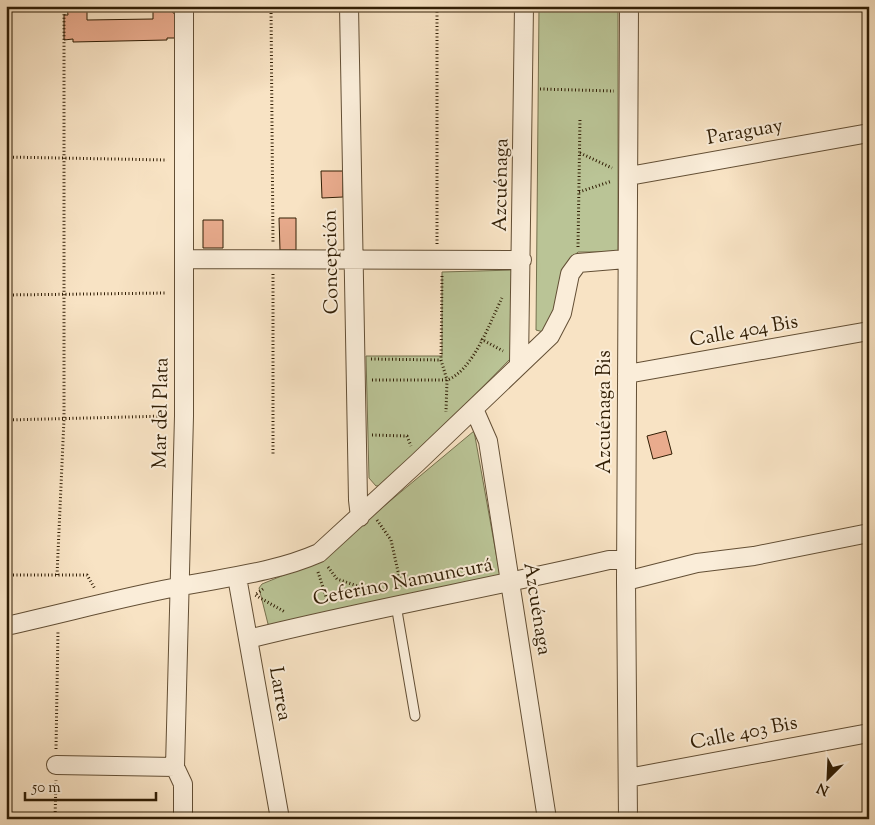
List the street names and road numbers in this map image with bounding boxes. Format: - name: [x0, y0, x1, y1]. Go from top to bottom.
- street label: Paraguay: [705, 112, 785, 154]
- street label: Azcuénaga: [487, 138, 517, 232]
- street label: Concepción: [317, 209, 347, 315]
- street label: Calle 404 Bis: [688, 308, 801, 356]
- street label: Azcuénaga Bis: [591, 350, 620, 474]
- street label: Mar del Plata: [147, 357, 177, 469]
- street label: Ceferino Namuncurá: [311, 551, 495, 615]
- street label: Azcuénaga: [514, 561, 558, 657]
- street label: Larrea: [260, 665, 298, 723]
- street label: Calle 403 Bis: [688, 709, 800, 759]

